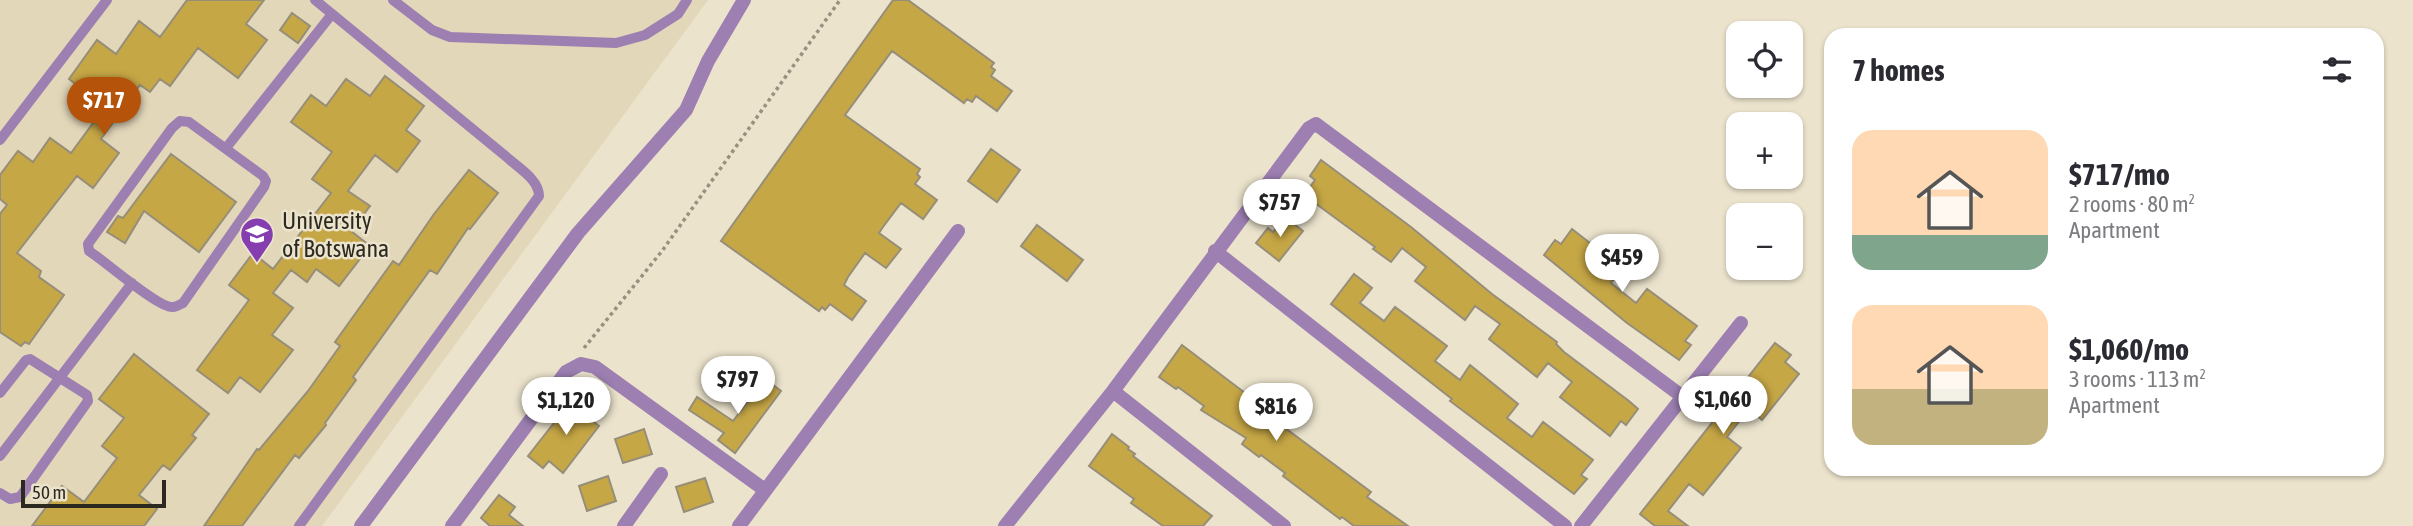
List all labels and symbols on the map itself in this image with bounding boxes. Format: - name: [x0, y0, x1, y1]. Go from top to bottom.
- pin: $717: [63, 78, 145, 137]
- pin: $757: [1239, 180, 1321, 239]
- place label: University of Botswana: [282, 207, 389, 262]
- school or university icon: University of Botswana: [238, 215, 276, 264]
- pin: $459: [1581, 234, 1663, 294]
- pin: $797: [697, 356, 779, 416]
- pin: $1,060: [1666, 376, 1780, 436]
- pin: $1,120: [509, 378, 623, 437]
- pin: $816: [1235, 384, 1317, 443]
- scale bar: [21, 477, 166, 509]

